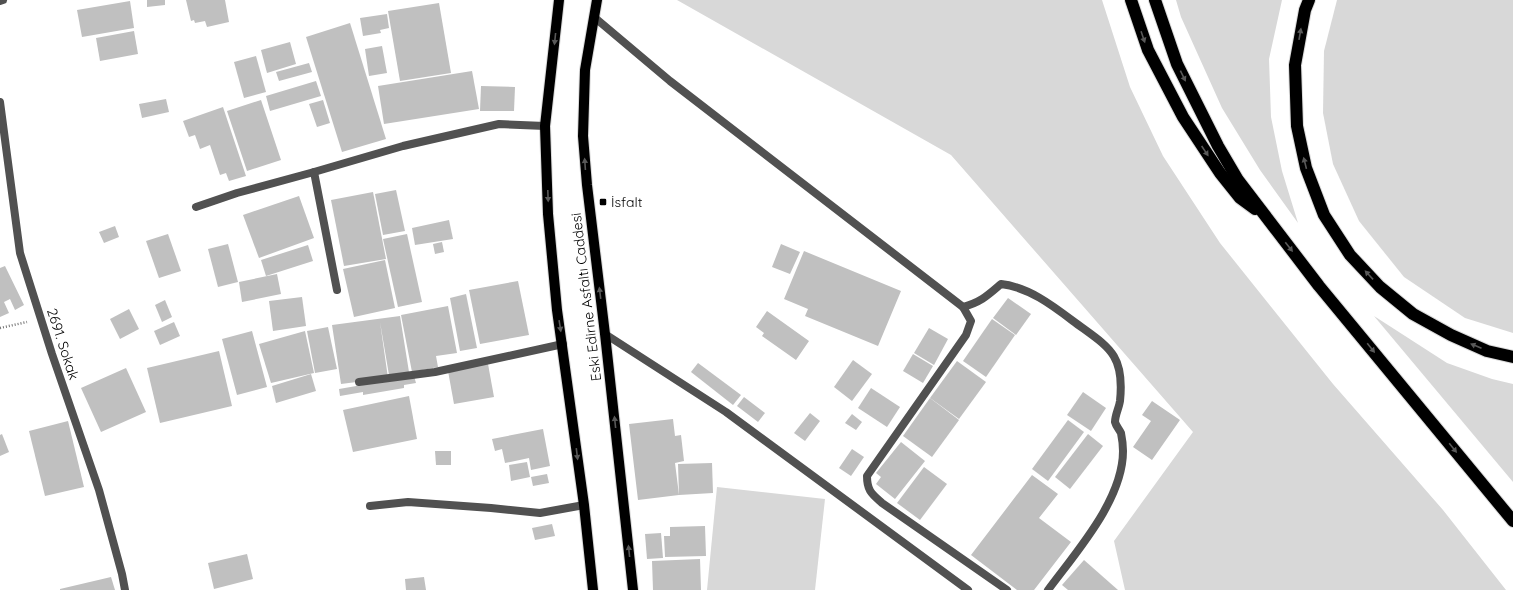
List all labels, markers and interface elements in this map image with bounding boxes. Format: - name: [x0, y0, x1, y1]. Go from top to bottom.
- one-way arrow: [1298, 28, 1304, 41]
- one-way arrow: [1141, 31, 1147, 43]
- one-way arrow: [551, 33, 558, 45]
- one-way arrow: [1180, 70, 1186, 81]
- one-way arrow: [1201, 146, 1209, 156]
- one-way arrow: [1301, 157, 1307, 169]
- one-way arrow: [582, 158, 589, 170]
- one-way arrow: [544, 190, 551, 202]
- place label: İsfalt: [611, 193, 643, 211]
- marker: İsfalt: [598, 197, 608, 207]
- street label: Eski Edirne Asfaltı Caddesi: [567, 212, 605, 382]
- one-way arrow: [1285, 242, 1293, 252]
- one-way arrow: [1364, 269, 1373, 280]
- one-way arrow: [597, 287, 603, 299]
- street label: 2691. Sokak: [43, 306, 83, 382]
- one-way arrow: [557, 320, 563, 332]
- one-way arrow: [1469, 342, 1481, 348]
- one-way arrow: [1366, 343, 1375, 354]
- one-way arrow: [612, 416, 618, 428]
- one-way arrow: [1449, 443, 1458, 454]
- one-way arrow: [574, 448, 580, 461]
- one-way arrow: [626, 545, 632, 557]

